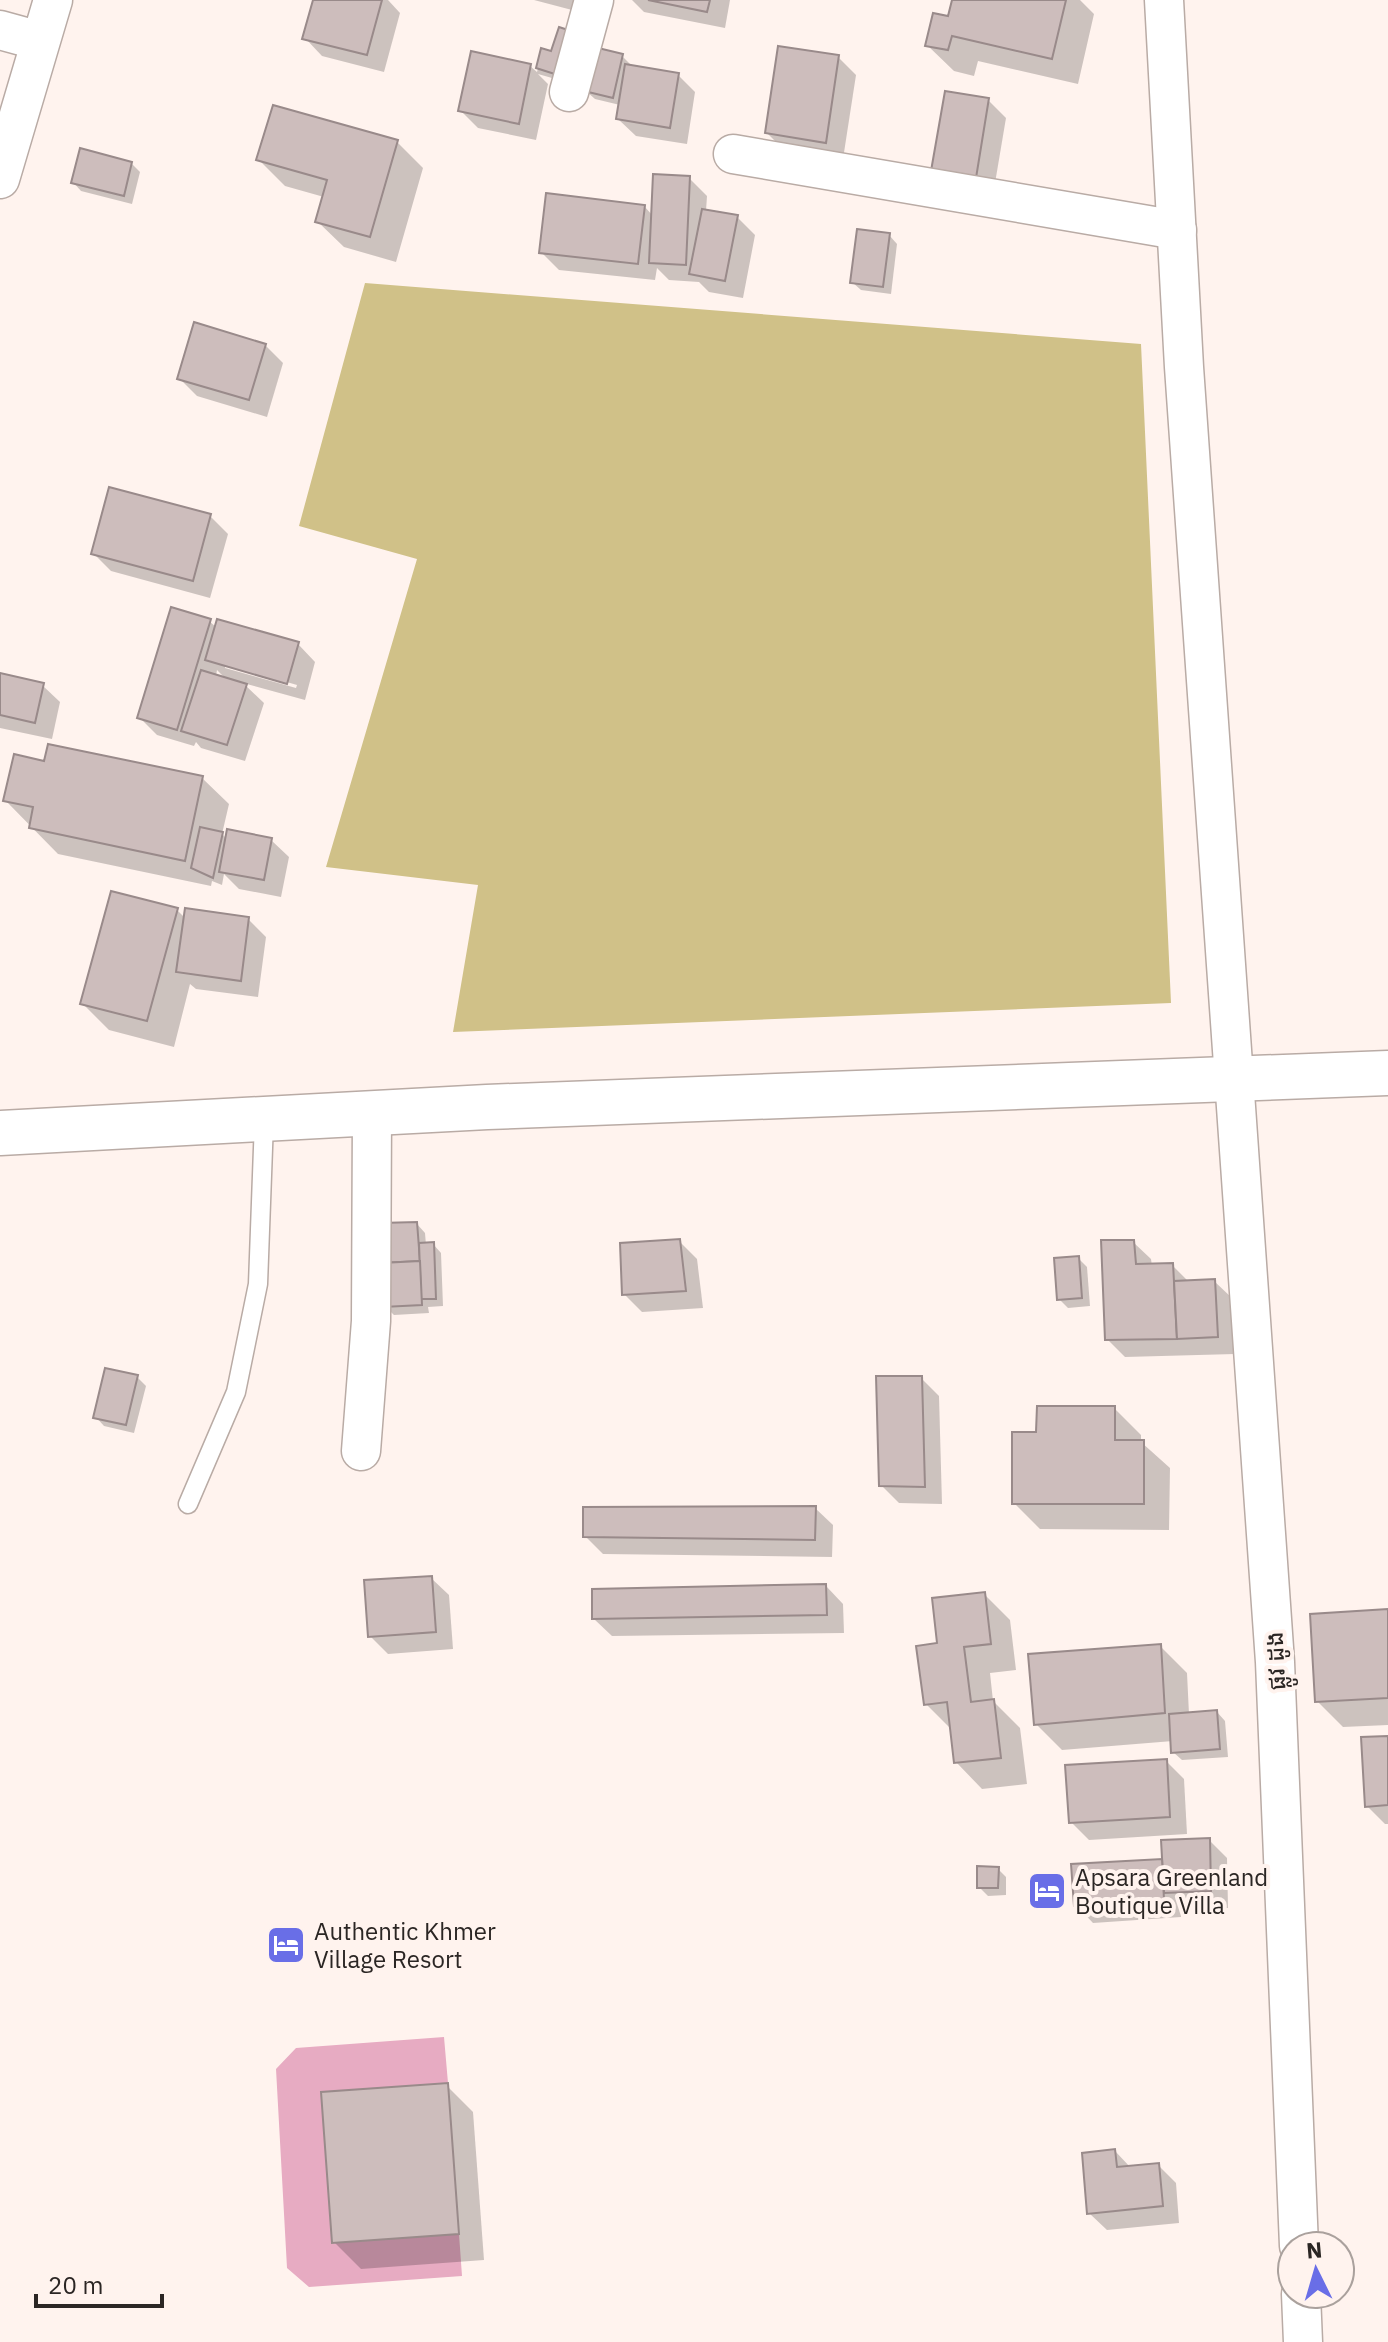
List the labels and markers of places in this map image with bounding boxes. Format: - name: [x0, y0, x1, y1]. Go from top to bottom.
- place label: Apsara Greenland Boutique Villa: [1075, 1861, 1268, 1921]
- hotel icon: Apsara Greenland Boutique Villa: [1026, 1870, 1068, 1912]
- place label: Authentic Khmer Village Resort: [314, 1915, 496, 1975]
- hotel icon: Authentic Khmer Village Resort: [265, 1924, 307, 1966]

